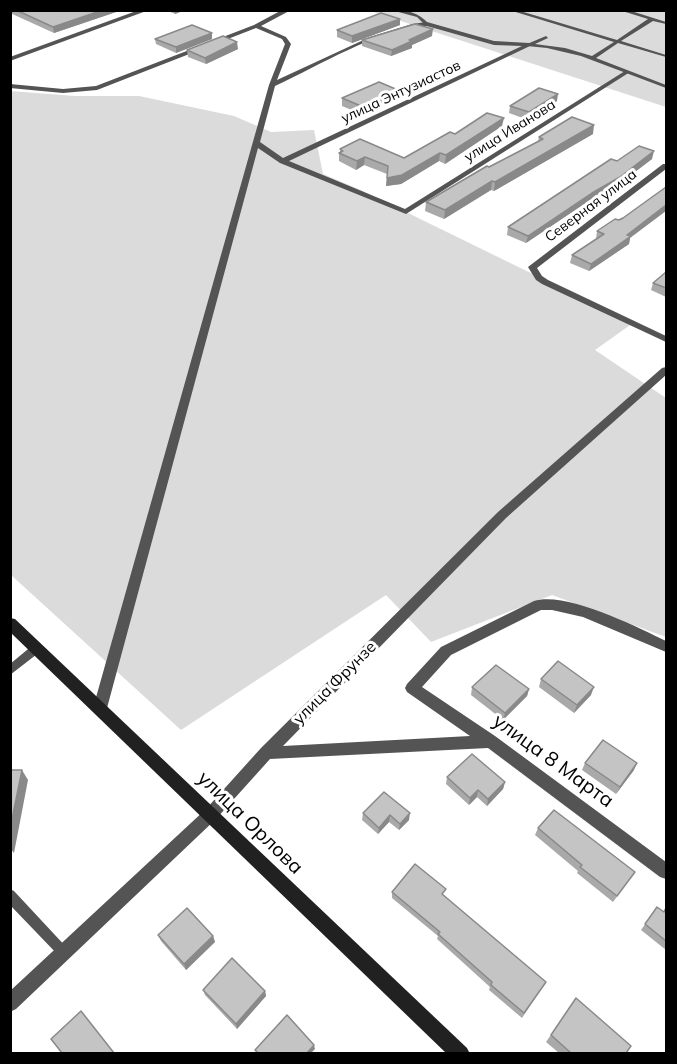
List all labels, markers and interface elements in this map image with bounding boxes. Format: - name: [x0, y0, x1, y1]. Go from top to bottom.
- street label: улица Энтузиастов: [339, 57, 463, 127]
- street label: улица Иванова: [461, 96, 559, 166]
- street label: Северная улица: [542, 166, 640, 246]
- street label: улица Фрунзе: [289, 637, 381, 729]
- street label: улица 8 Марта: [488, 709, 618, 813]
- street label: улица Орлова: [192, 767, 308, 879]

